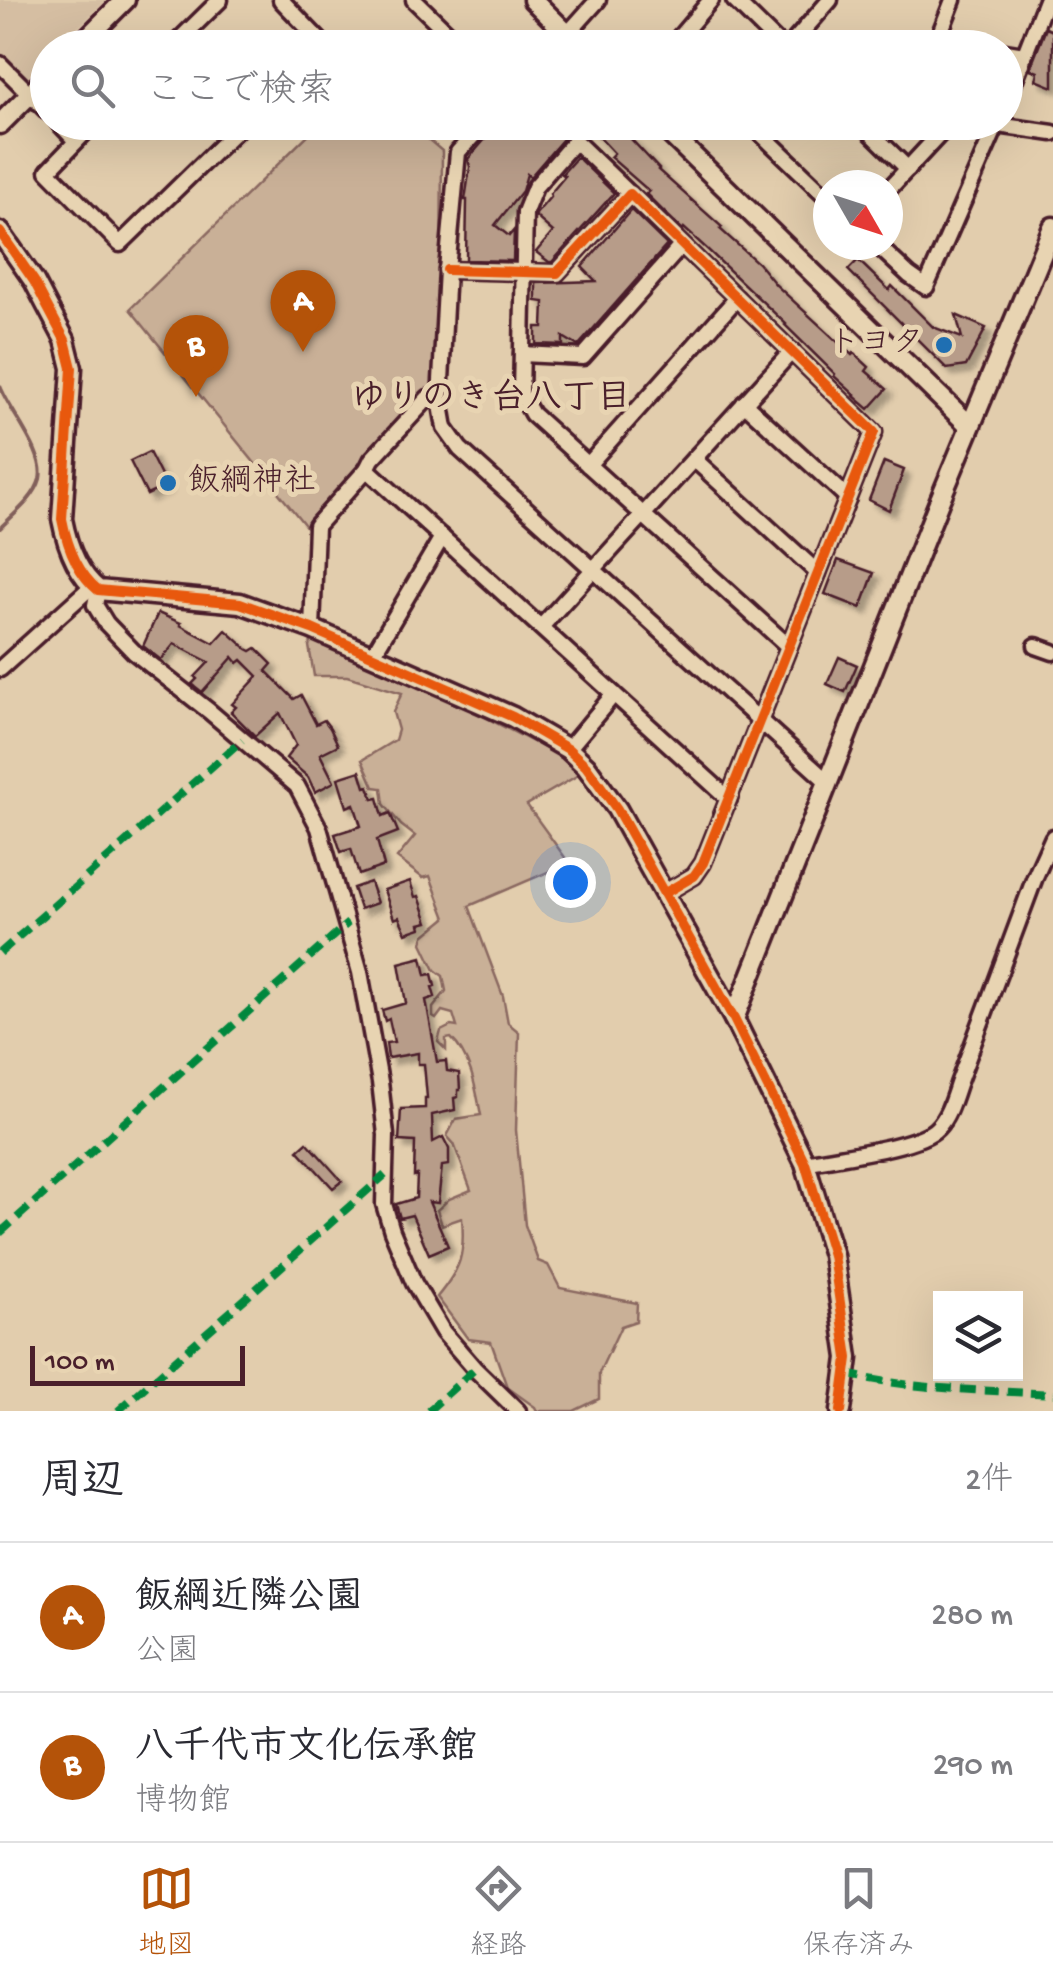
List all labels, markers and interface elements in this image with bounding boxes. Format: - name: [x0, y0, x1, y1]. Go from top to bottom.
- search box: [30, 30, 1023, 140]
- icon: search: [65, 58, 120, 113]
- text: ここで検索: [145, 71, 335, 115]
- north arrow: [813, 170, 903, 260]
- pin: A: [270, 270, 336, 352]
- pin: B: [164, 314, 228, 397]
- place label: トヨタ: [828, 326, 924, 364]
- marker: トヨタ: [933, 334, 955, 356]
- district label: ゆりのき台八丁目: [351, 378, 631, 421]
- place label: 飯綱神社: [188, 463, 316, 502]
- marker: 飯綱神社: [157, 472, 179, 494]
- your location: [545, 857, 596, 908]
- map controls: [933, 1291, 1023, 1381]
- button: layers: [933, 1291, 1023, 1381]
- scale bar: [30, 1341, 245, 1386]
- text: 100 m: [45, 1347, 115, 1380]
- text: 周辺: [40, 1460, 124, 1509]
- text: 2件: [965, 1463, 1013, 1501]
- text: 飯綱近隣公園: [135, 1578, 363, 1622]
- text: A: [63, 1598, 82, 1636]
- text: 280 m: [931, 1598, 1013, 1636]
- text: 公園: [135, 1634, 199, 1672]
- text: 八千代市文化伝承館: [135, 1728, 477, 1772]
- text: B: [64, 1748, 81, 1786]
- text: 290 m: [933, 1748, 1013, 1786]
- text: 博物館: [135, 1784, 231, 1822]
- tab: 地図: [138, 1861, 194, 1964]
- tab: 経路: [470, 1861, 527, 1964]
- tab: 保存済み: [803, 1861, 915, 1964]

